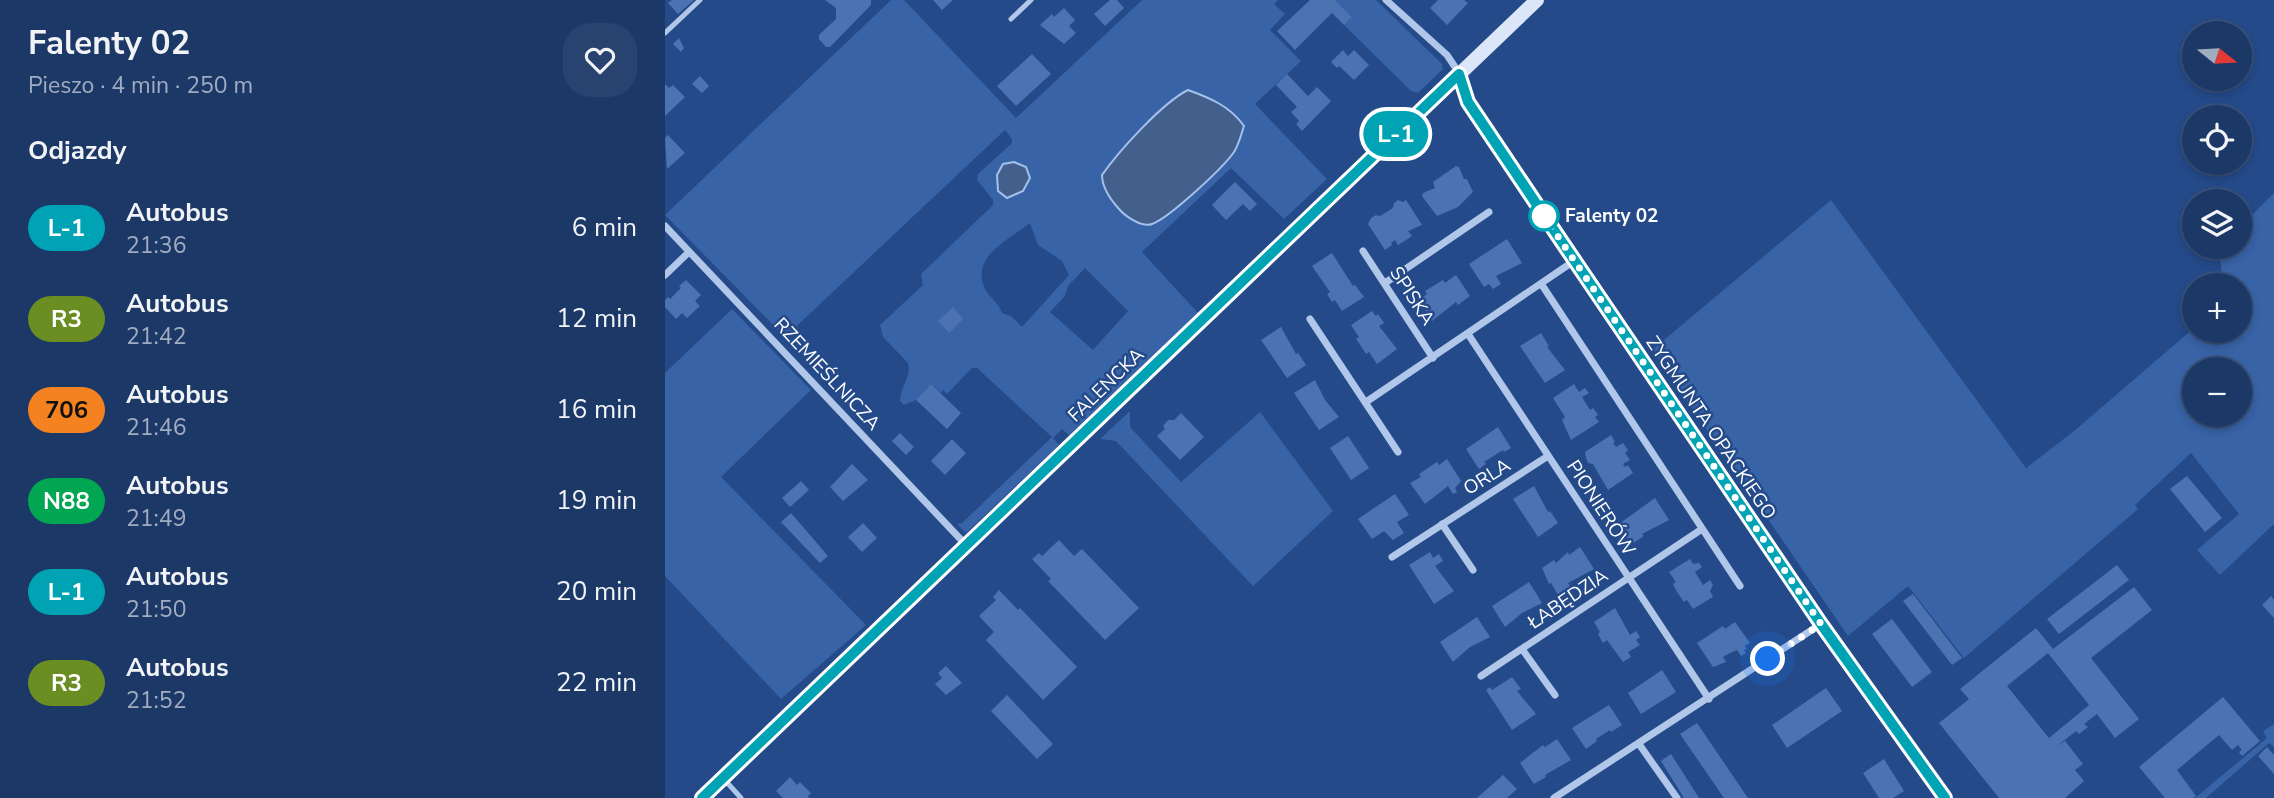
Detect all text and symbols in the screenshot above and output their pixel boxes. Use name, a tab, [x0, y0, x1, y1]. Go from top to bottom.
text: Falenty 02	[28, 21, 190, 66]
north arrow	[2182, 21, 2252, 91]
map controls	[2182, 21, 2252, 427]
button: heart	[563, 23, 637, 97]
text: Pieszo · 4 min · 250 m	[28, 70, 253, 101]
button: locate	[2182, 105, 2252, 175]
line badge: L-1	[1356, 111, 1436, 157]
text: L-1	[1377, 118, 1415, 150]
text: Odjazdy	[28, 133, 126, 168]
button: layers	[2182, 189, 2252, 259]
text: Autobus	[126, 195, 229, 230]
marker: Falenty 02	[1529, 201, 1559, 231]
place label: Falenty 02	[1565, 203, 1658, 229]
text: 6 min	[572, 210, 637, 245]
text: L-1	[48, 212, 85, 244]
text: 21:36	[126, 230, 186, 261]
street label: SPISKA	[1383, 261, 1441, 331]
button: +	[2182, 273, 2252, 343]
text: Autobus	[126, 286, 229, 321]
text: 12 min	[556, 301, 637, 336]
text: R3	[51, 303, 82, 335]
street label: RZEMIEŚLNICZA	[768, 312, 886, 436]
text: 21:42	[126, 321, 186, 352]
street label: ZYGMUNTA OPACKIEGO	[1640, 331, 1782, 525]
street label: FALENCKA	[1062, 342, 1150, 428]
button: −	[2182, 357, 2252, 427]
text: Autobus	[126, 377, 229, 412]
text: 16 min	[556, 392, 637, 427]
text: 706	[45, 394, 88, 426]
text: 21:46	[126, 412, 186, 443]
street label: ORLA	[1458, 452, 1516, 502]
street label: PIONIERÓW	[1560, 455, 1642, 561]
text: Autobus	[126, 468, 229, 503]
text: 19 min	[556, 483, 637, 518]
text: N88	[43, 485, 90, 517]
text: 21:49	[126, 503, 186, 534]
text: Autobus	[126, 559, 229, 594]
street label: ŁABĘDZIA	[1522, 563, 1613, 636]
text: 20 min	[556, 574, 637, 609]
text: L-1	[48, 576, 85, 608]
text: 21:50	[126, 594, 186, 625]
your location	[1750, 641, 1785, 676]
text: Autobus	[126, 650, 229, 685]
text: 22 min	[556, 665, 637, 700]
text: R3	[51, 667, 82, 699]
text: 21:52	[126, 685, 186, 716]

